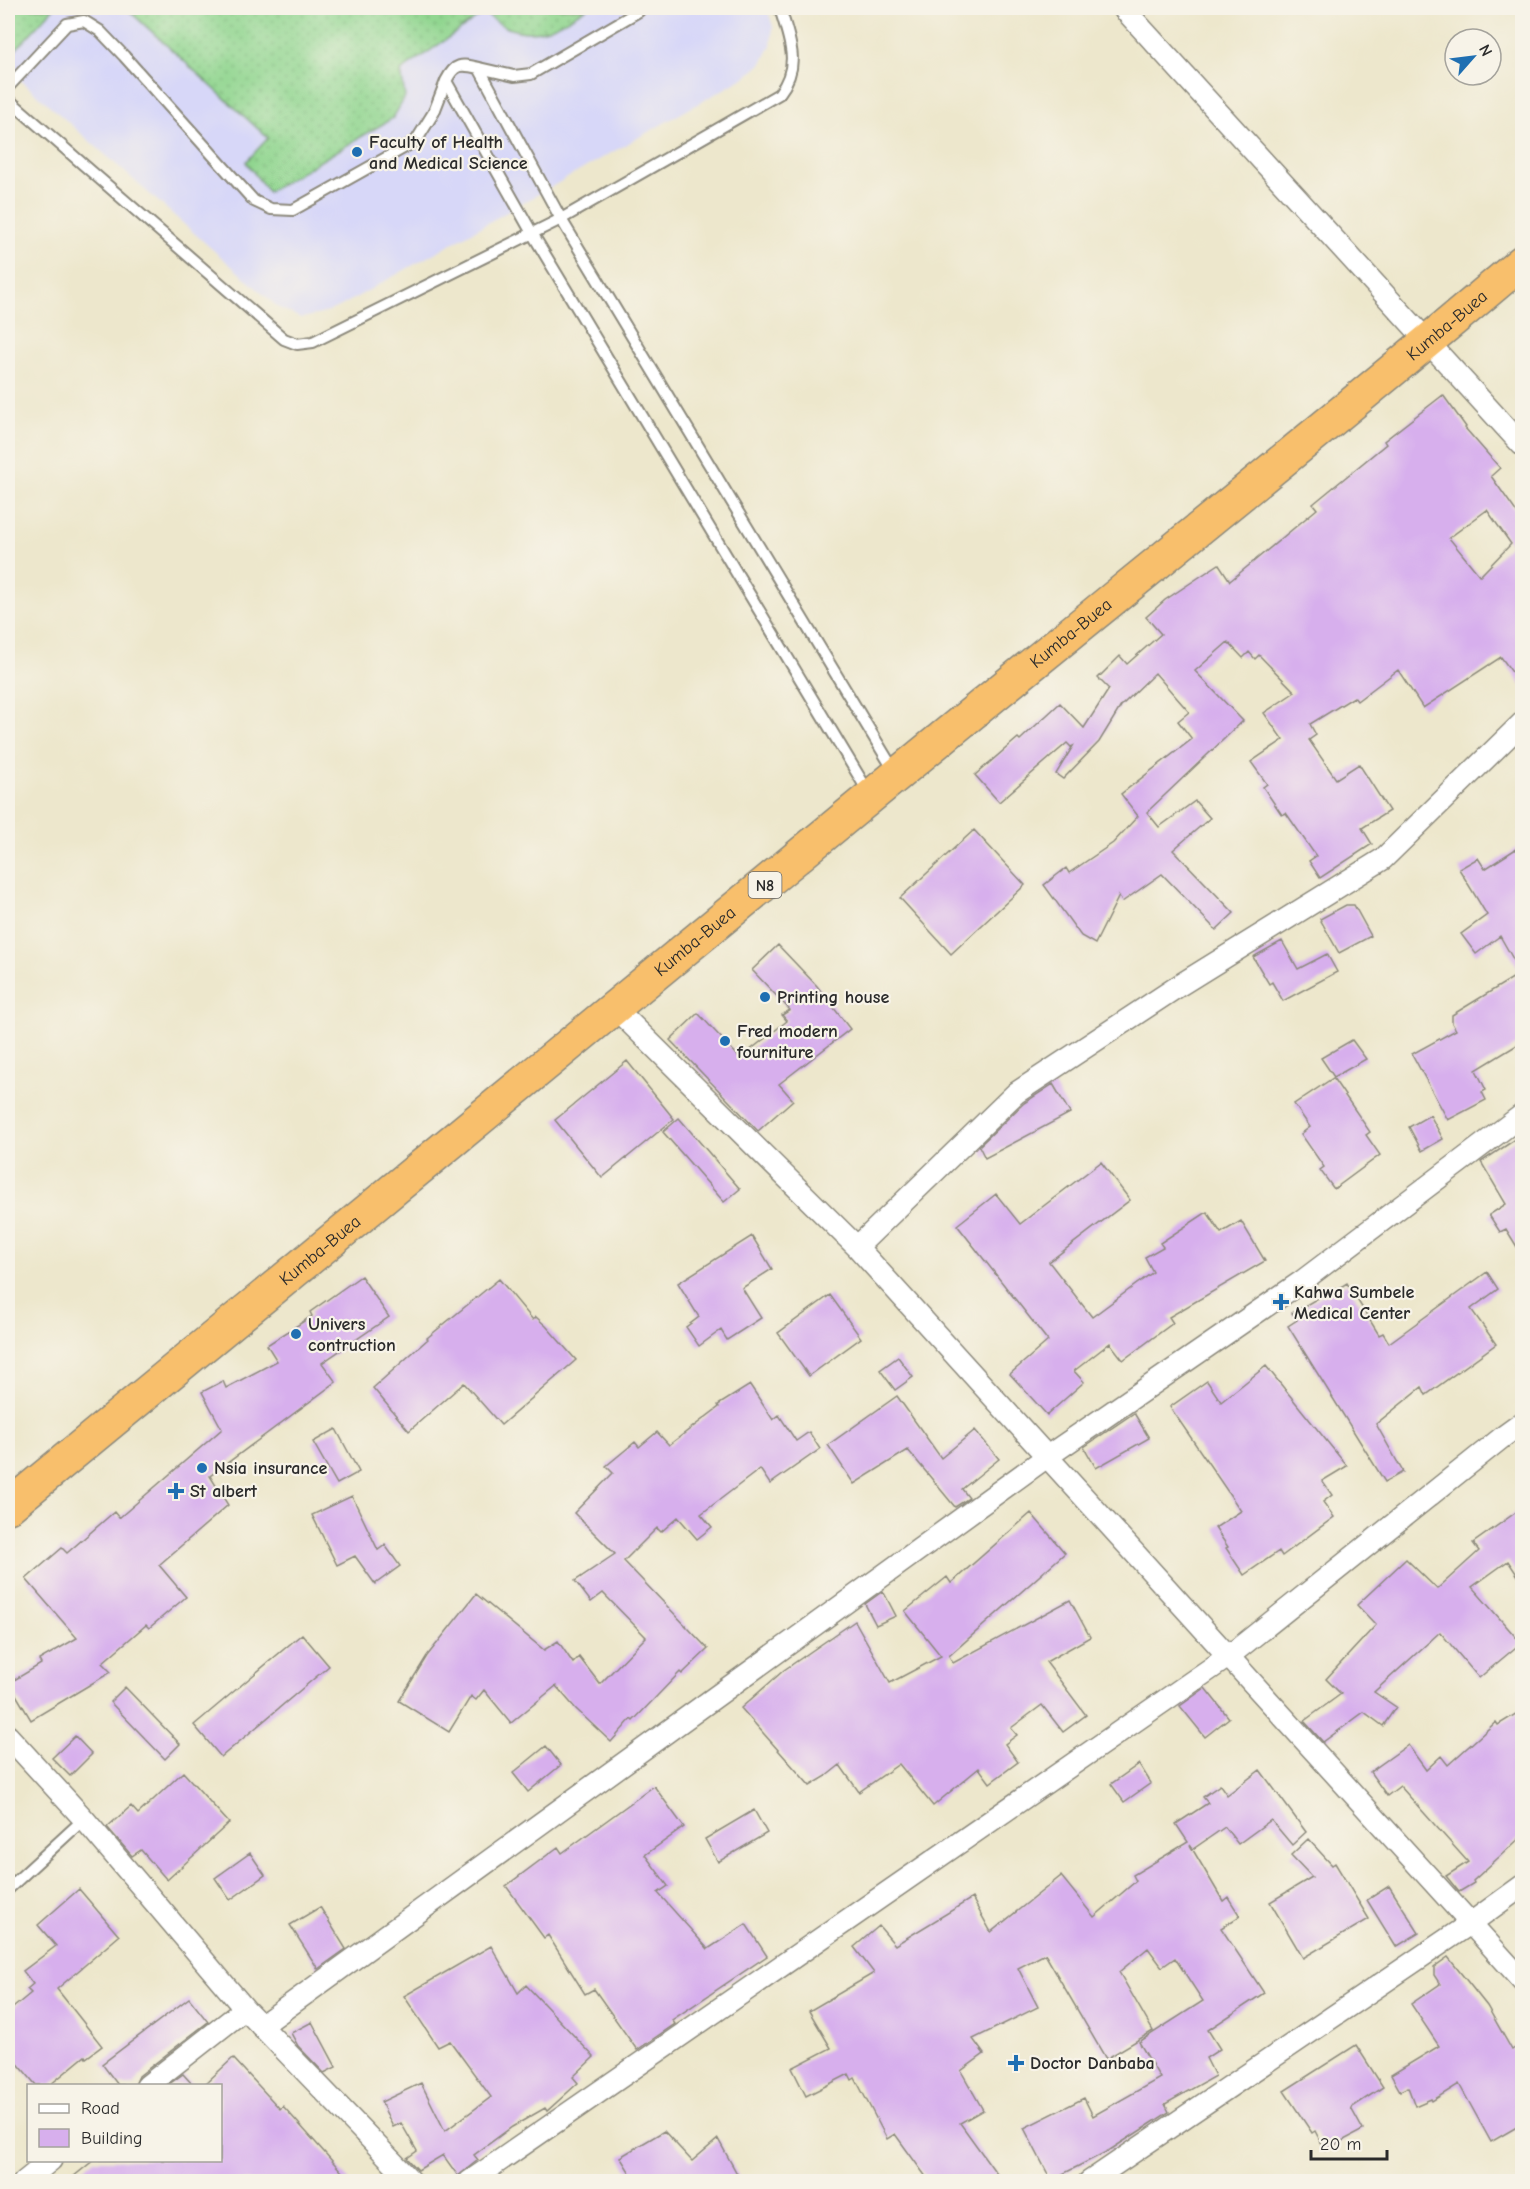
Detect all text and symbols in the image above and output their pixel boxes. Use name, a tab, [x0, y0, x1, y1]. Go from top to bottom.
north arrow	[1443, 27, 1503, 87]
text: N	[1475, 42, 1496, 59]
place label: Faculty of Health and Medical Science	[369, 132, 528, 174]
marker: Faculty of Health and Medical Science	[350, 145, 364, 159]
street label: Kumba-Buea	[1402, 286, 1492, 365]
street label: Kumba-Buea	[1026, 594, 1116, 673]
road number: N8	[748, 872, 782, 898]
street label: Kumba-Buea	[650, 902, 740, 981]
place label: Printing house	[777, 987, 889, 1008]
marker: Printing house	[758, 990, 772, 1004]
place label: Fred modern fourniture	[736, 1021, 838, 1063]
marker: Fred modern fourniture	[718, 1034, 732, 1048]
street label: Kumba-Buea	[275, 1211, 365, 1290]
place label: Kahwa Sumbele Medical Center	[1294, 1282, 1415, 1324]
marker: Kahwa Sumbele Medical Center	[1272, 1293, 1290, 1311]
place label: Univers contruction	[308, 1314, 396, 1356]
marker: Univers contruction	[289, 1327, 303, 1341]
place label: Nsia insurance	[214, 1458, 328, 1479]
marker: Nsia insurance	[195, 1461, 209, 1475]
place label: St albert	[190, 1481, 258, 1502]
marker: St albert	[167, 1482, 185, 1500]
place label: Doctor Danbaba	[1030, 2053, 1155, 2074]
marker: Doctor Danbaba	[1007, 2054, 1025, 2072]
legend	[27, 2084, 222, 2162]
text: Road	[81, 2098, 120, 2119]
scale bar	[1311, 2123, 1388, 2161]
text: Building	[81, 2128, 143, 2149]
text: 20 m	[1320, 2134, 1361, 2155]

